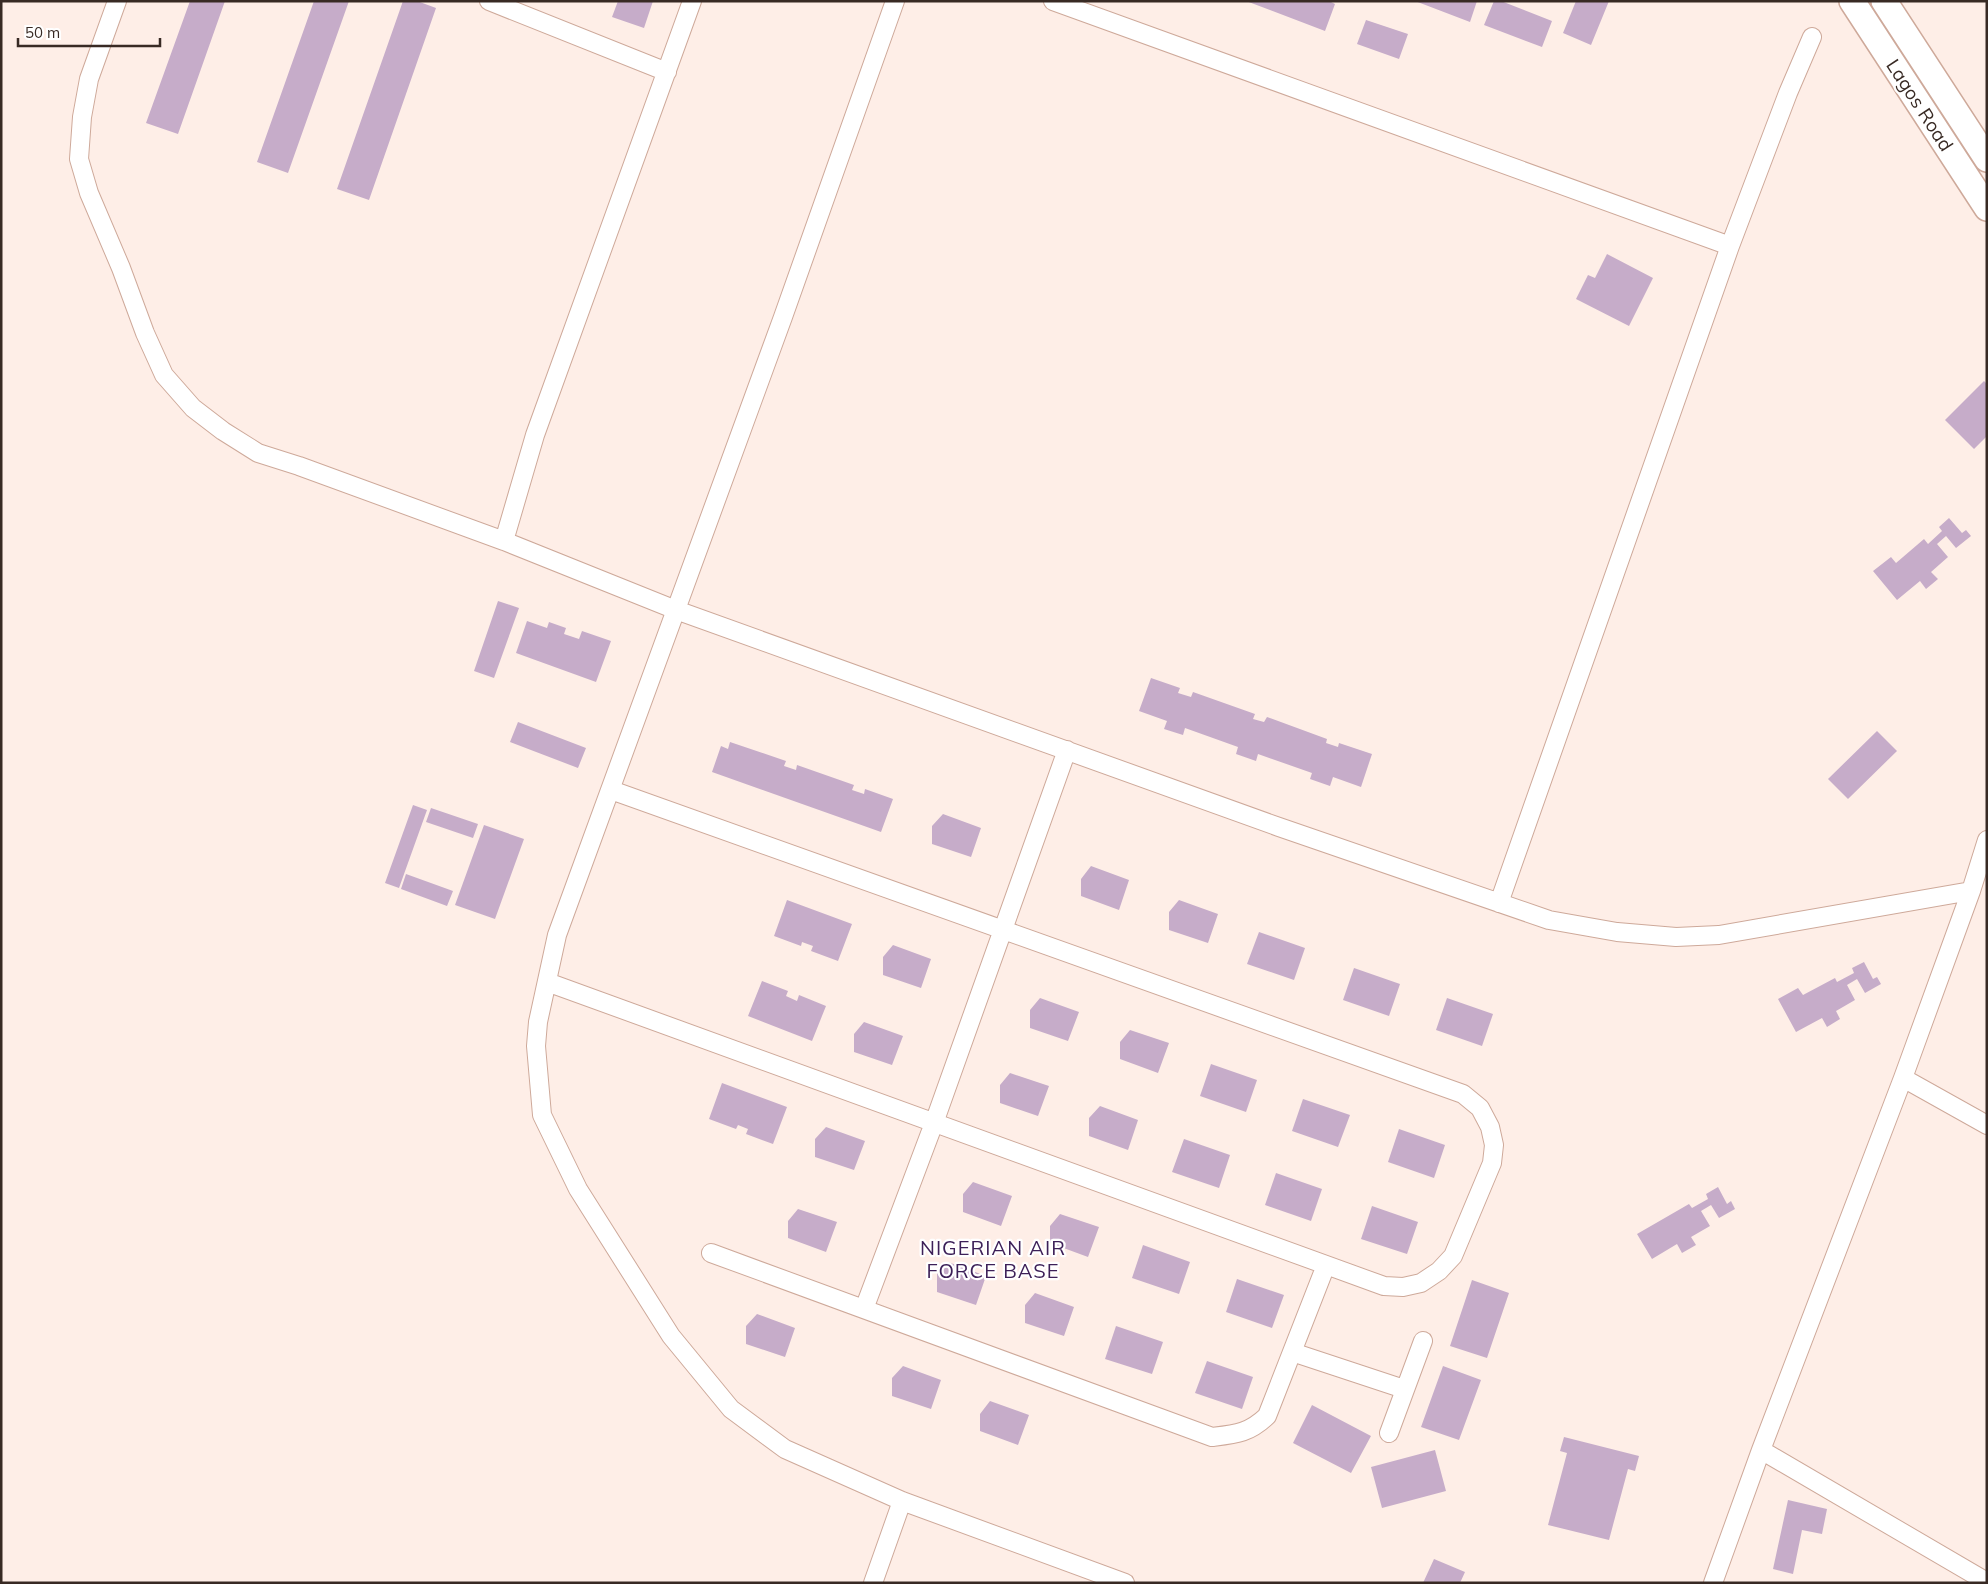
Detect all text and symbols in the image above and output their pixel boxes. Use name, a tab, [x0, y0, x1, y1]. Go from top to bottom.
scale bar	[18, 15, 160, 47]
text: 50 m	[25, 23, 60, 42]
street label: Lagos Road	[1881, 54, 1959, 156]
district label: NIGERIAN AIR FORCE BASE	[920, 1235, 1066, 1283]

